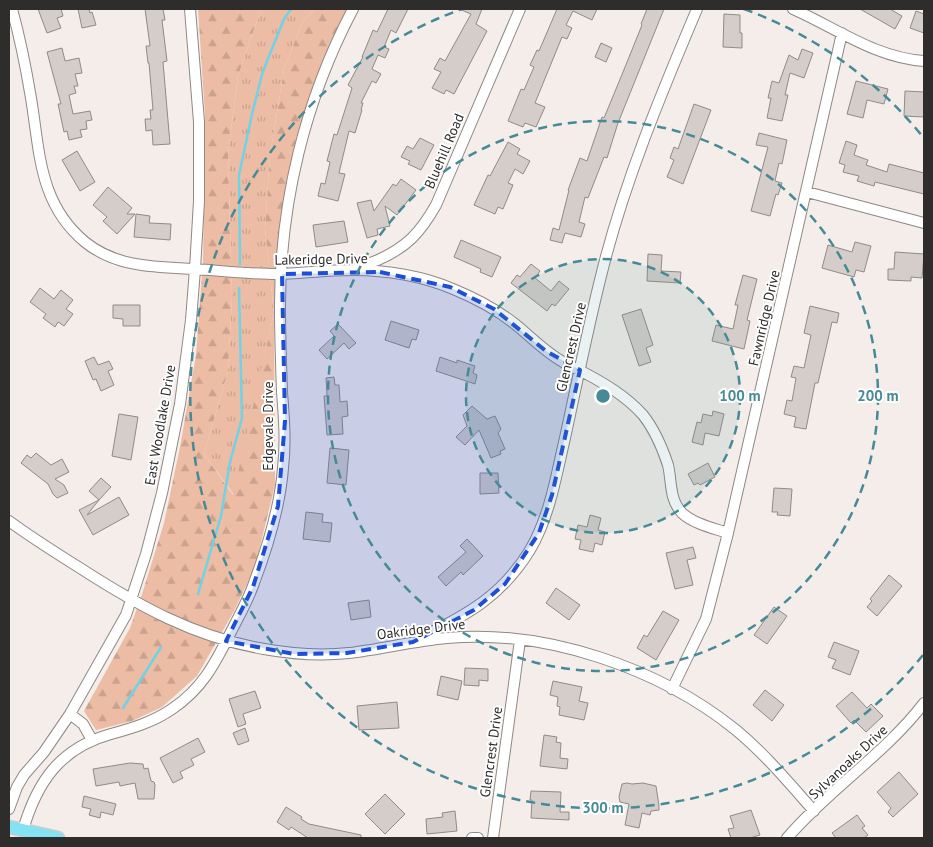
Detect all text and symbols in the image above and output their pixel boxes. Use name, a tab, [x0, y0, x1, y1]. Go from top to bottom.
street label: Bluehill Road	[420, 111, 468, 191]
street label: Lakeridge Drive	[274, 249, 368, 269]
street label: Fawnridge Drive	[744, 268, 784, 368]
street label: Glencrest Drive	[552, 300, 590, 394]
street label: East Woodlake Drive	[141, 363, 179, 487]
street label: Edgevale Drive	[259, 381, 277, 471]
text: 100 m	[719, 386, 761, 405]
text: 200 m	[857, 386, 899, 405]
centre of rings	[594, 387, 612, 405]
street label: Oakridge Drive	[376, 615, 466, 643]
street label: Glencrest Drive	[476, 706, 506, 798]
street label: Sylvanoaks Drive	[805, 721, 891, 803]
text: 300 m	[582, 798, 624, 817]

